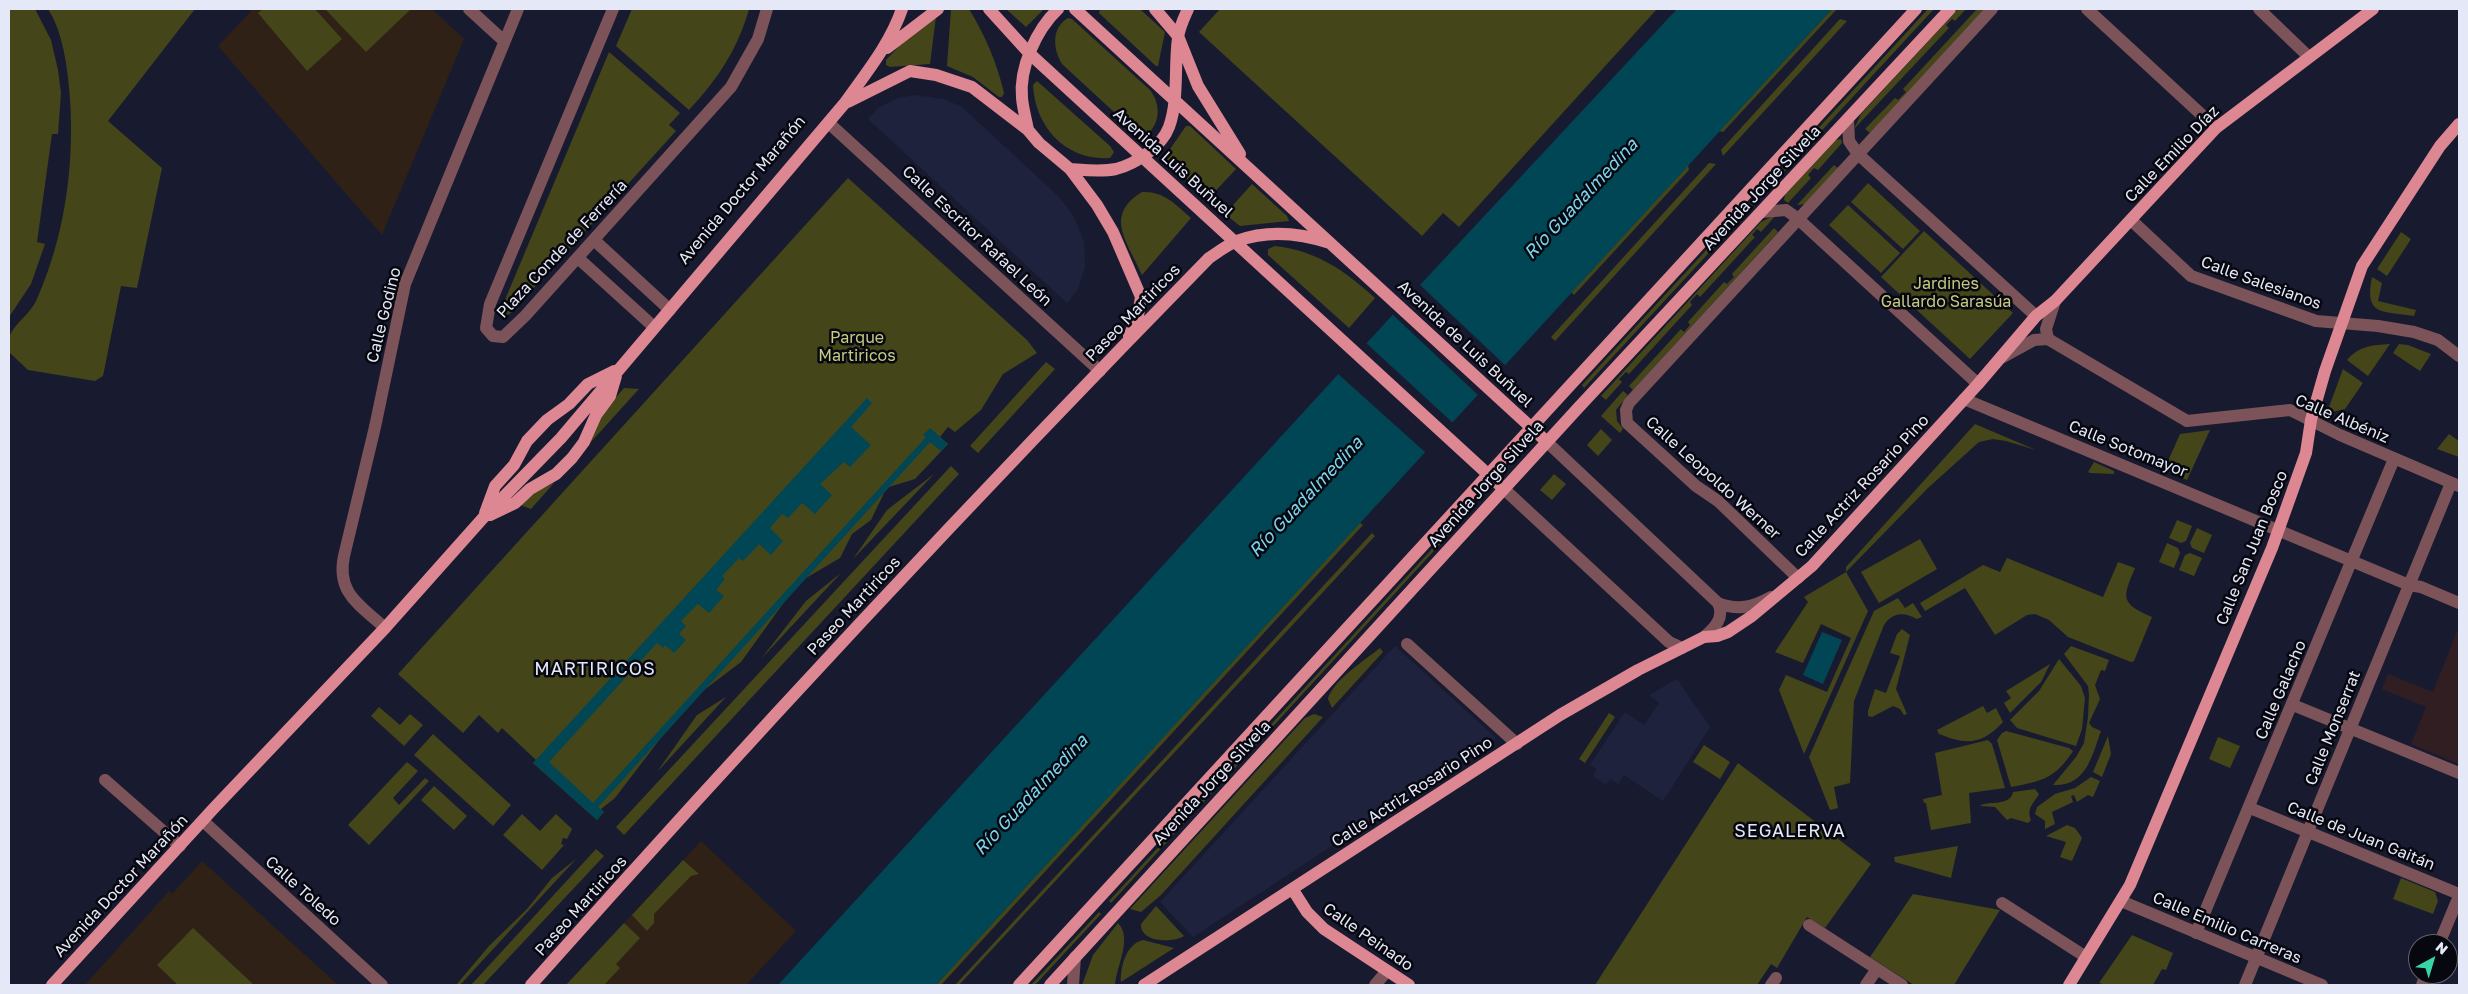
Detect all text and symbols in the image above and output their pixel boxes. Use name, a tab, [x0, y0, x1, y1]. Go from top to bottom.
street label: Calle Emilio Díaz	[2121, 102, 2223, 206]
street label: Avenida Luis Buñuel	[1109, 104, 1237, 222]
street label: Avenida Doctor Marañón	[674, 112, 810, 268]
street label: Avenida Jorge Silvela	[1699, 122, 1825, 254]
water label: Río Guadalmedina	[1520, 134, 1642, 264]
street label: Calle Escritor Rafael León	[898, 162, 1056, 310]
street label: Plaza Conde de Ferrería	[493, 176, 631, 322]
street label: Calle Salesianos	[2198, 252, 2324, 314]
street label: Paseo Martiricos	[1082, 260, 1184, 366]
street label: Calle Godino	[363, 265, 405, 365]
park label: Jardines Gallardo Sarasúa	[1881, 274, 2011, 312]
street label: Avenida de Luis Buñuel	[1394, 276, 1536, 412]
park label: Parque Martiricos	[818, 328, 896, 366]
street label: Calle Albéniz	[2292, 391, 2392, 447]
street label: Calle Actriz Rosario Pino	[1791, 411, 1933, 561]
street label: Calle Leopoldo Werner	[1642, 412, 1784, 544]
street label: Calle Sotomayor	[2066, 416, 2190, 482]
street label: Avenida Jorge Silvela	[1424, 417, 1548, 551]
water label: Río Guadalmedina	[1245, 432, 1367, 562]
street label: Calle San Juan Bosco	[2212, 468, 2292, 628]
street label: Paseo Martiricos	[803, 553, 905, 659]
street label: Calle Galacho	[2251, 637, 2311, 743]
district label: MARTIRICOS	[533, 658, 657, 680]
street label: Calle Monserrat	[2301, 668, 2365, 788]
street label: Avenida Jorge Silvela	[1149, 717, 1275, 849]
water label: Río Guadalmedina	[970, 730, 1092, 860]
street label: Calle Actriz Rosario Pino	[1328, 733, 1496, 851]
street label: Calle de Juan Gaitán	[2284, 798, 2438, 874]
street label: Avenida Doctor Marañón	[50, 811, 192, 961]
district label: SEGALERVA	[1733, 820, 1847, 842]
street label: Calle Toledo	[261, 852, 345, 930]
street label: Paseo Martiricos	[531, 852, 631, 960]
street label: Calle Emilio Carreras	[2150, 888, 2304, 968]
street label: Calle Peinado	[1319, 899, 1417, 975]
north arrow	[2408, 934, 2458, 984]
text: N	[2433, 938, 2452, 958]

